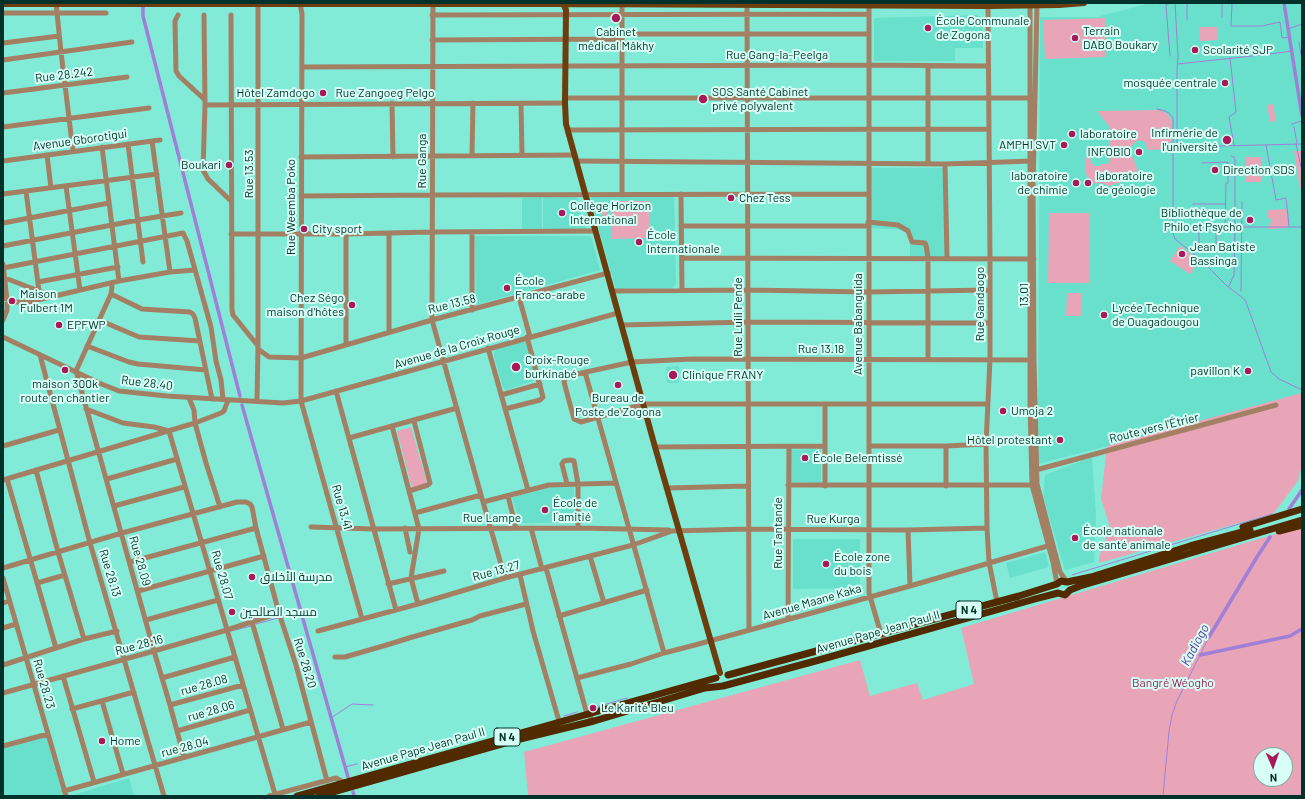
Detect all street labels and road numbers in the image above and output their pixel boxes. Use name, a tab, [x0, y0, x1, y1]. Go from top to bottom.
street label: Rue Gang-la-Peelga	[726, 48, 828, 62]
street label: Rue 28.242	[34, 64, 94, 86]
street label: Rue Zangoeg Pelgo	[336, 86, 434, 100]
street label: Avenue Gborotigui	[32, 126, 128, 154]
street label: Rue Ganga	[415, 134, 429, 188]
street label: Rue 13.53	[242, 150, 256, 198]
street label: Rue Weemba Poko	[284, 159, 298, 255]
street label: Rue Gandaogo	[973, 267, 987, 341]
street label: Avenue Babanguida	[851, 273, 865, 375]
street label: Rue Luili Pende	[731, 277, 745, 357]
street label: 13.01	[1017, 283, 1031, 307]
street label: Rue 13.58	[427, 291, 477, 317]
street label: Avenue de la Croix Rouge	[393, 322, 521, 372]
street label: Rue 13.18	[798, 342, 844, 356]
street label: Rue 28.40	[120, 373, 174, 393]
street label: Route vers l'Étrier	[1108, 410, 1200, 446]
street label: Rue 13.41	[329, 483, 355, 531]
street label: Rue Tantande	[771, 497, 785, 569]
street label: Rue Lampe	[463, 511, 521, 525]
street label: Rue Kurga	[806, 512, 860, 526]
street label: Rue 28.09	[126, 534, 154, 588]
street label: Rue 28.13	[96, 547, 124, 599]
street label: Rue 28.07	[208, 549, 236, 601]
street label: Rue 13.27	[471, 558, 521, 584]
street label: Avenue Maane Kaka	[761, 581, 863, 623]
road number: N 4	[956, 601, 982, 619]
street label: Avenue Pape Jean Paul II	[814, 607, 942, 657]
street label: Rue 28.16	[113, 632, 165, 658]
street label: Rue 28.20	[291, 636, 319, 690]
street label: Rue 28.23	[30, 657, 58, 711]
street label: rue 28.08	[179, 671, 229, 699]
street label: rue 28.06	[186, 697, 236, 725]
street label: Avenue Pape Jean Paul II	[359, 724, 487, 774]
road number: N 4	[494, 728, 520, 746]
street label: rue 28.04	[160, 734, 210, 760]

